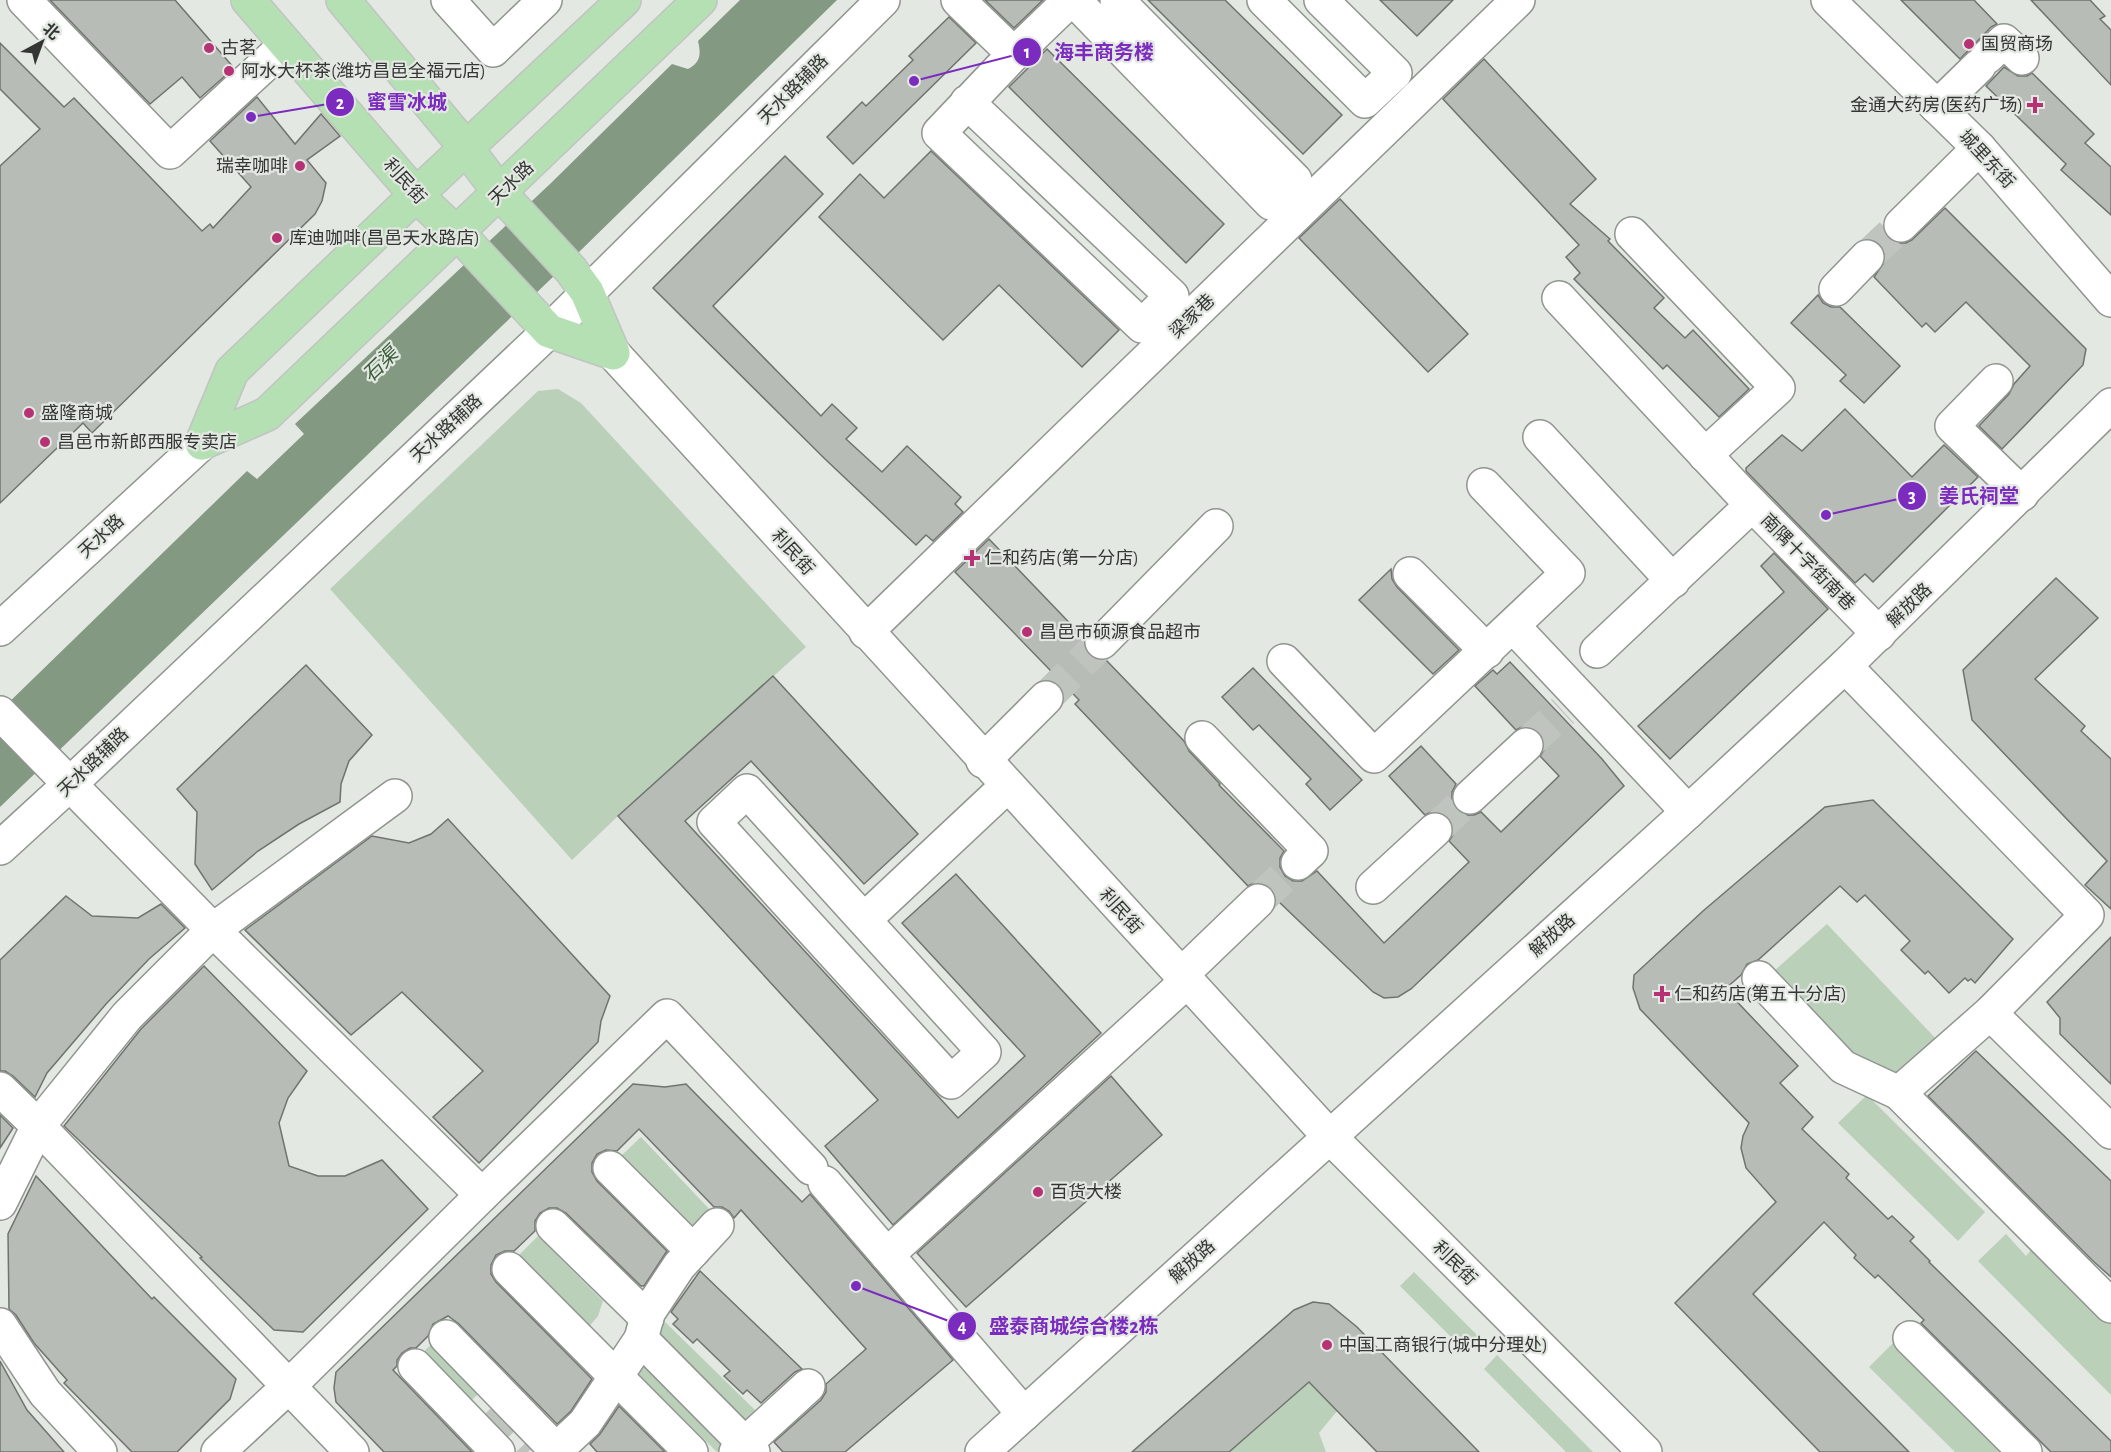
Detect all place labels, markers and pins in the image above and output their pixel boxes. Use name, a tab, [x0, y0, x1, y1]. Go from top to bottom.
callout: 海丰商务楼	[1012, 33, 1166, 71]
place label: 国贸商场	[1981, 34, 2053, 54]
marker: 国贸商场	[1962, 37, 1976, 51]
place label: 古茗	[221, 38, 257, 58]
marker: 古茗	[202, 41, 216, 55]
place label: 阿水大杯茶(潍坊昌邑全福元店)	[241, 61, 486, 81]
marker: 阿水大杯茶(潍坊昌邑全福元店)	[222, 64, 236, 78]
callout: 蜜雪冰城	[325, 83, 459, 121]
place label: 金通大药房(医药广场)	[1850, 95, 2023, 115]
marker: 金通大药房(医药广场)	[2028, 98, 2042, 112]
place label: 瑞幸咖啡	[216, 156, 288, 176]
marker: 瑞幸咖啡	[293, 159, 307, 173]
place label: 库迪咖啡(昌邑天水路店)	[289, 228, 480, 248]
marker: 库迪咖啡(昌邑天水路店)	[270, 231, 284, 245]
place label: 盛隆商城	[41, 403, 113, 423]
marker: 盛隆商城	[22, 406, 36, 420]
place label: 昌邑市新郎西服专卖店	[57, 432, 237, 452]
marker: 昌邑市新郎西服专卖店	[38, 435, 52, 449]
callout: 姜氏祠堂	[1897, 477, 2031, 515]
place label: 仁和药店(第一分店)	[984, 548, 1139, 568]
marker: 仁和药店(第一分店)	[965, 551, 979, 565]
place label: 昌邑市硕源食品超市	[1039, 622, 1201, 642]
marker: 昌邑市硕源食品超市	[1020, 625, 1034, 639]
place label: 仁和药店(第五十分店)	[1674, 984, 1847, 1004]
marker: 仁和药店(第五十分店)	[1655, 987, 1669, 1001]
place label: 百货大楼	[1050, 1182, 1122, 1202]
marker: 百货大楼	[1031, 1185, 1045, 1199]
callout: 盛泰商城综合楼2栋	[947, 1307, 1171, 1345]
place label: 中国工商银行(城中分理处)	[1339, 1335, 1548, 1355]
marker: 中国工商银行(城中分理处)	[1320, 1338, 1334, 1352]

